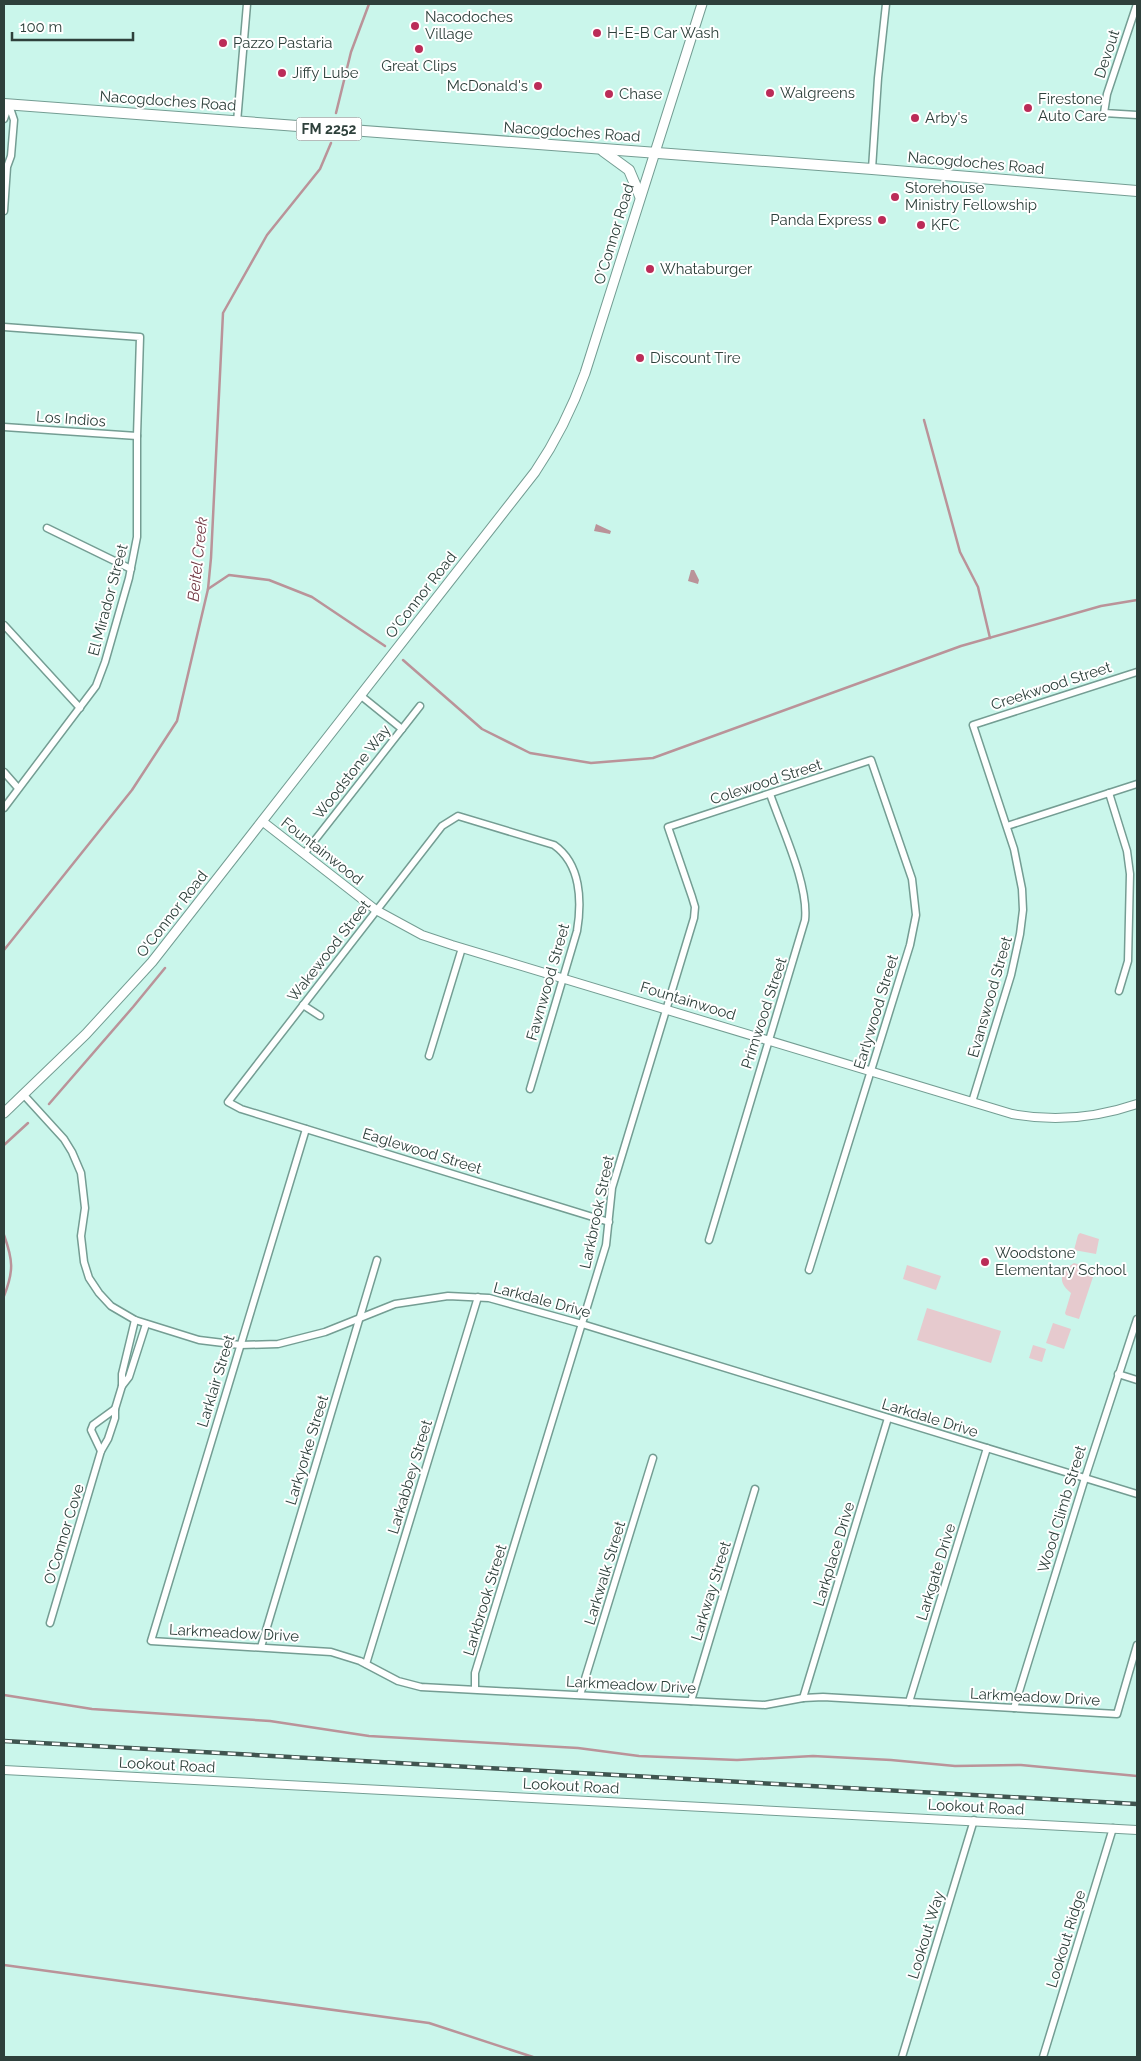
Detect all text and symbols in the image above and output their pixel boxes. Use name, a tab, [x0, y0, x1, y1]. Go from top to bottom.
place label: Nacodoches Village	[425, 8, 513, 43]
scale bar	[12, 10, 134, 42]
text: 100 m	[20, 18, 62, 36]
marker: Nacodoches Village	[409, 20, 421, 32]
place label: H-E-B Car Wash	[607, 24, 719, 42]
marker: H-E-B Car Wash	[591, 27, 603, 39]
street label: Devout	[1091, 27, 1123, 81]
place label: Pazzo Pastaria	[233, 34, 332, 52]
marker: Pazzo Pastaria	[217, 37, 229, 49]
marker: Great Clips	[413, 43, 425, 55]
place label: Great Clips	[381, 57, 457, 75]
place label: Jiffy Lube	[292, 64, 359, 82]
marker: Jiffy Lube	[276, 67, 288, 79]
place label: McDonald's	[447, 77, 528, 95]
marker: McDonald's	[532, 80, 544, 92]
place label: Walgreens	[780, 84, 855, 102]
place label: Chase	[619, 85, 662, 103]
street label: Nacogdoches Road	[99, 87, 237, 115]
marker: Walgreens	[764, 87, 776, 99]
marker: Chase	[603, 88, 615, 100]
place label: Firestone Auto Care	[1038, 90, 1107, 125]
marker: Firestone Auto Care	[1022, 102, 1034, 114]
place label: Arby's	[925, 109, 968, 127]
marker: Arby's	[909, 112, 921, 124]
road number: FM 2252	[296, 118, 362, 140]
street label: Nacogdoches Road	[503, 118, 641, 146]
street label: Nacogdoches Road	[907, 148, 1045, 178]
place label: Storehouse Ministry Fellowship	[905, 179, 1037, 214]
street label: O'Connor Road	[590, 181, 638, 287]
marker: Storehouse Ministry Fellowship	[889, 191, 901, 203]
place label: Panda Express	[770, 211, 872, 229]
marker: Panda Express	[876, 214, 888, 226]
place label: KFC	[931, 216, 960, 234]
marker: KFC	[915, 219, 927, 231]
place label: Whataburger	[660, 260, 753, 278]
marker: Whataburger	[644, 263, 656, 275]
place label: Discount Tire	[650, 349, 741, 367]
marker: Discount Tire	[634, 352, 646, 364]
street label: Los Indios	[36, 408, 106, 430]
water label: Beitel Creek	[184, 515, 211, 602]
street label: El Mirador Street	[84, 542, 132, 658]
street label: O'Connor Road	[382, 548, 460, 642]
street label: Creekwood Street	[989, 658, 1113, 714]
street label: Woodstone Way	[310, 721, 394, 823]
street label: Colewood Street	[708, 755, 824, 809]
street label: Fountainwood	[277, 813, 367, 889]
street label: O'Connor Road	[133, 867, 211, 961]
street label: Wakewood Street	[284, 897, 374, 1005]
street label: Fawnwood Street	[523, 921, 573, 1043]
street label: Evanswood Street	[964, 934, 1016, 1060]
street label: Earlywood Street	[850, 952, 902, 1072]
street label: Primwood Street	[738, 955, 790, 1071]
street label: Fountainwood	[638, 978, 738, 1024]
street label: Eaglewood Street	[360, 1124, 484, 1178]
street label: Larkbrook Street	[576, 1154, 618, 1270]
place label: Woodstone Elementary School	[995, 1244, 1127, 1279]
marker: Woodstone Elementary School	[979, 1256, 991, 1268]
street label: Larkdale Drive	[491, 1278, 593, 1322]
street label: Larklair Street	[193, 1332, 239, 1430]
street label: Larkyorke Street	[282, 1393, 332, 1507]
street label: Larkdale Drive	[880, 1395, 981, 1441]
street label: Larkabbey Street	[384, 1418, 436, 1536]
street label: Wood Climb Street	[1034, 1443, 1090, 1575]
street label: O'Connor Cove	[40, 1481, 88, 1586]
street label: Larkplace Drive	[810, 1499, 858, 1608]
street label: Larkwalk Street	[581, 1519, 629, 1627]
street label: Larkgate Drive	[913, 1521, 959, 1623]
street label: Larkway Street	[687, 1539, 735, 1643]
street label: Larkbrook Street	[459, 1542, 511, 1658]
street label: Larkmeadow Drive	[168, 1621, 300, 1645]
street label: Larkmeadow Drive	[565, 1673, 697, 1697]
street label: Larkmeadow Drive	[969, 1685, 1101, 1709]
street label: Lookout Road	[118, 1753, 216, 1777]
street label: Lookout Road	[522, 1774, 620, 1798]
street label: Lookout Road	[927, 1795, 1025, 1819]
street label: Lookout Ridge	[1043, 1888, 1089, 1990]
street label: Lookout Way	[904, 1889, 948, 1981]

